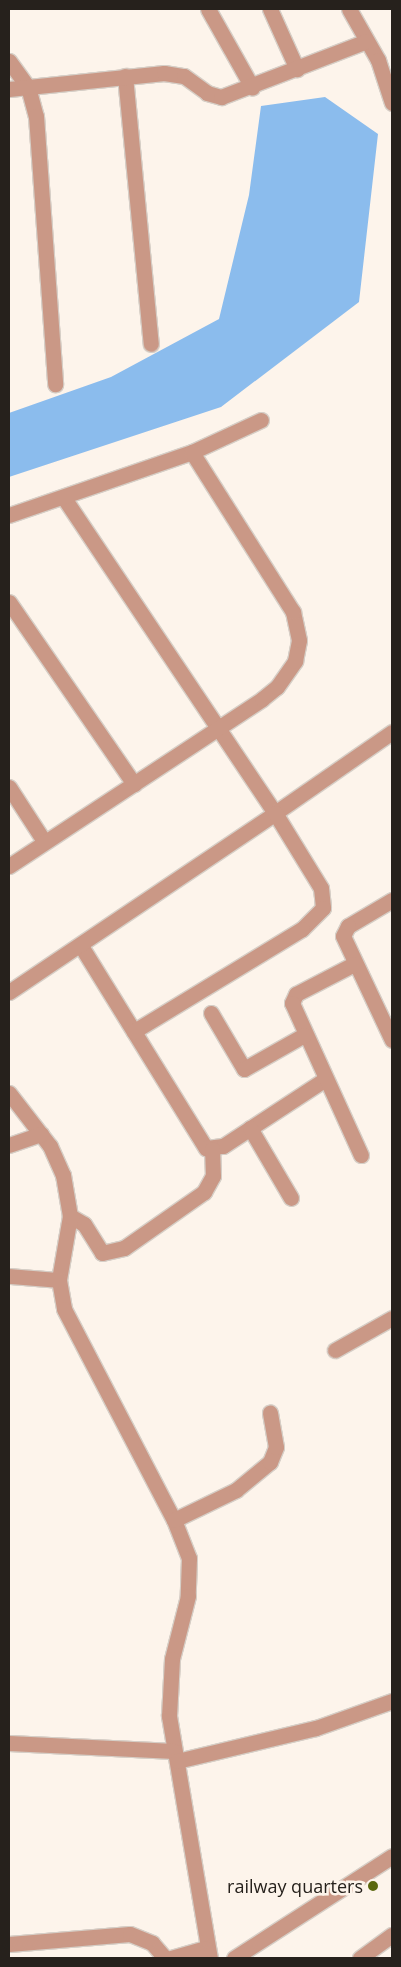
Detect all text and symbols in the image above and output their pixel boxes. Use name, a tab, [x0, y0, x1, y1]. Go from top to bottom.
place label: railway quarters	[227, 1875, 363, 1897]
marker: railway quarters	[367, 1880, 379, 1892]

